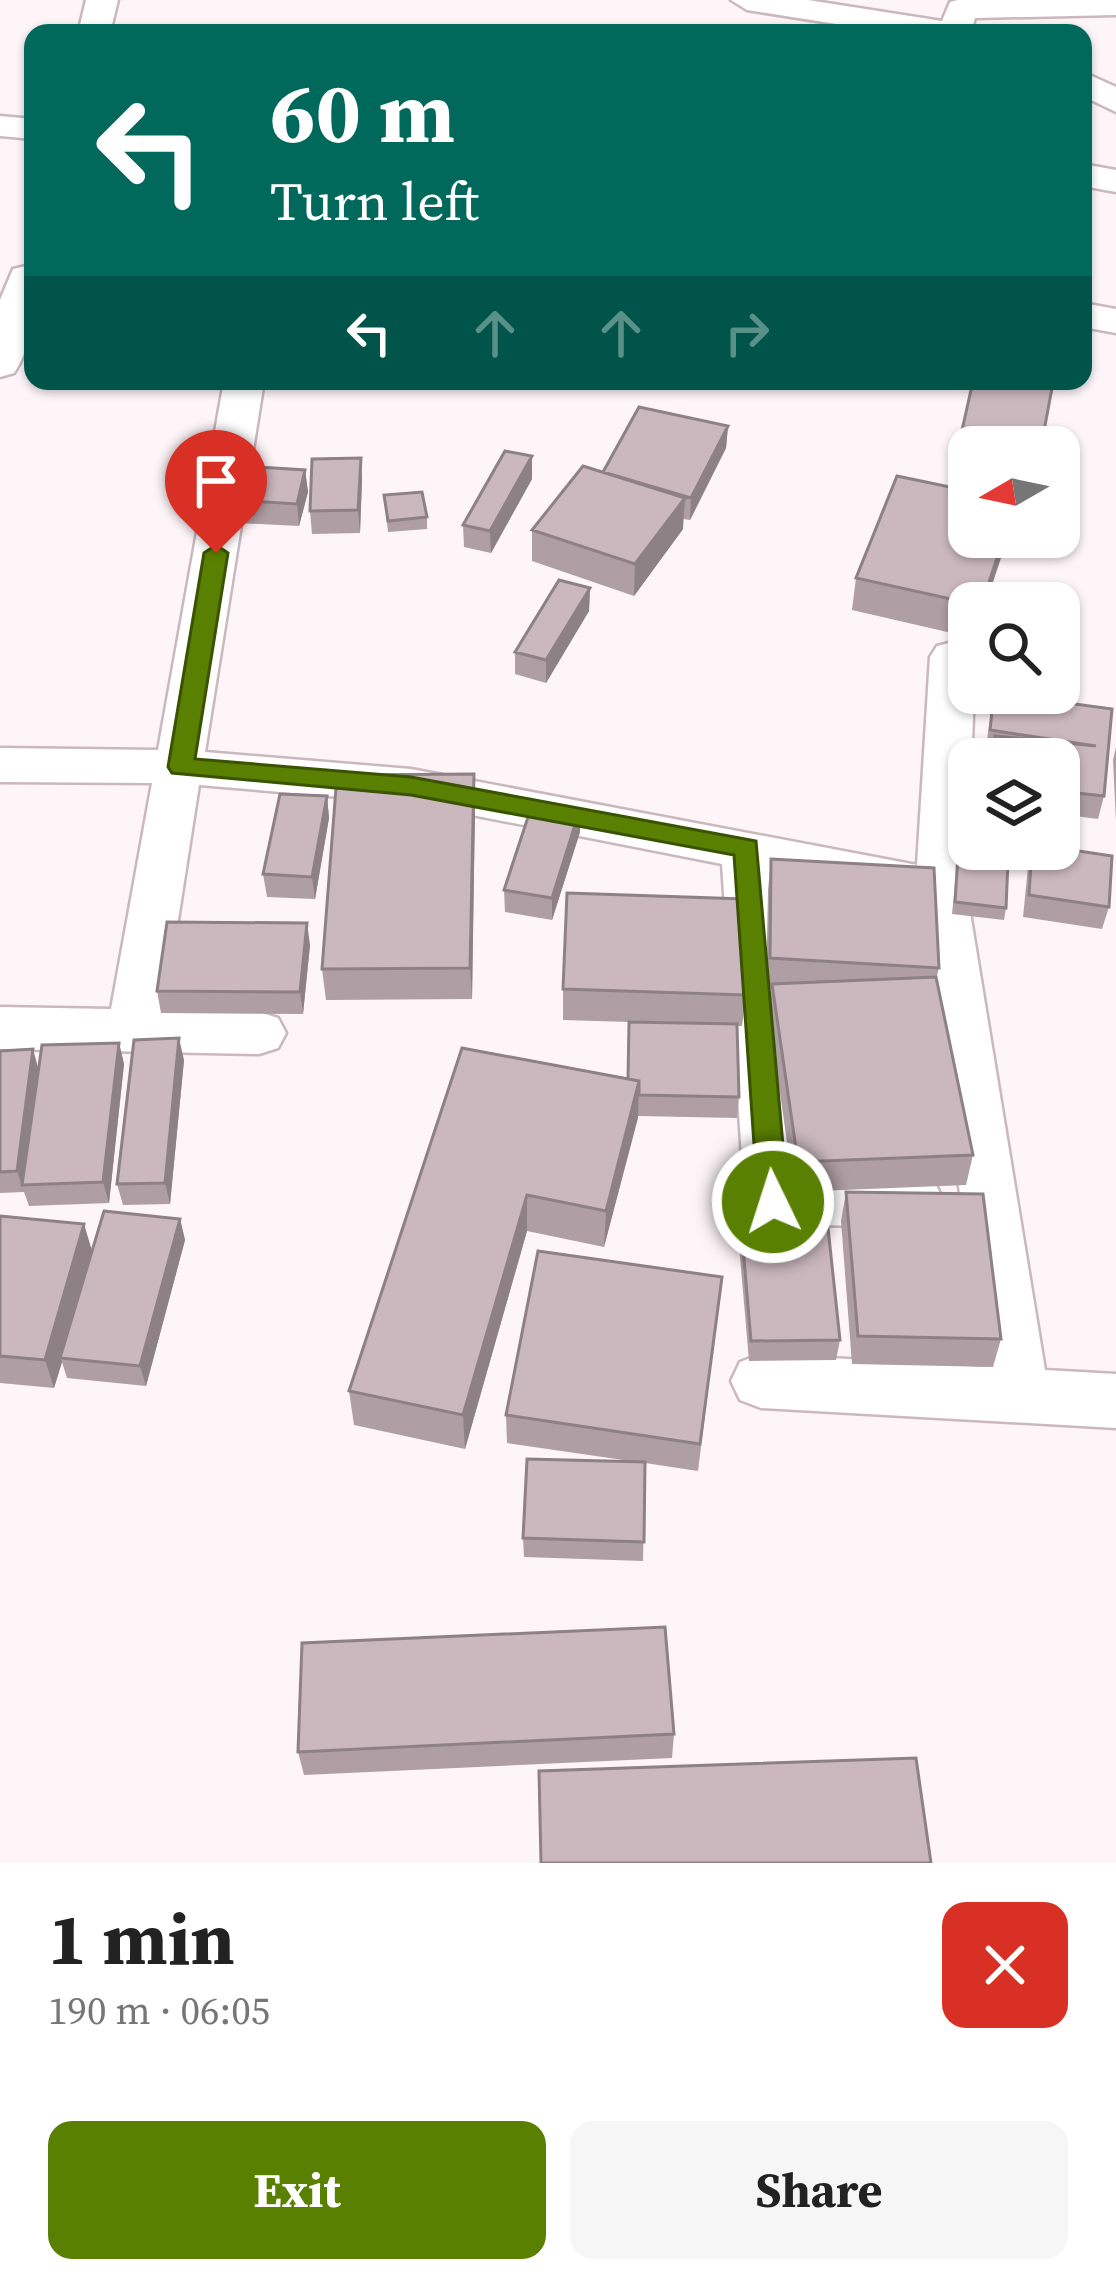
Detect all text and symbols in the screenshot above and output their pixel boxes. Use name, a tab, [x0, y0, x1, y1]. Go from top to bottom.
text: 60 m	[270, 55, 455, 170]
icon: left	[72, 72, 228, 228]
text: Turn left	[270, 164, 479, 238]
icon: left	[336, 300, 402, 366]
icon: ahead	[462, 300, 528, 366]
icon: ahead	[588, 300, 654, 366]
icon: right	[714, 300, 780, 366]
north arrow	[948, 426, 1080, 558]
map controls	[948, 426, 1080, 870]
pin	[165, 430, 267, 553]
icon: arrive	[183, 448, 249, 514]
button: search	[948, 582, 1080, 714]
button: layers	[948, 738, 1080, 870]
position arrow	[710, 1139, 836, 1265]
text: 1 min	[48, 1889, 235, 1988]
button: close	[942, 1902, 1068, 2028]
text: 190 m · 06:05	[48, 1984, 270, 2037]
button: Exit	[48, 2121, 546, 2259]
button: Share	[570, 2121, 1068, 2259]

